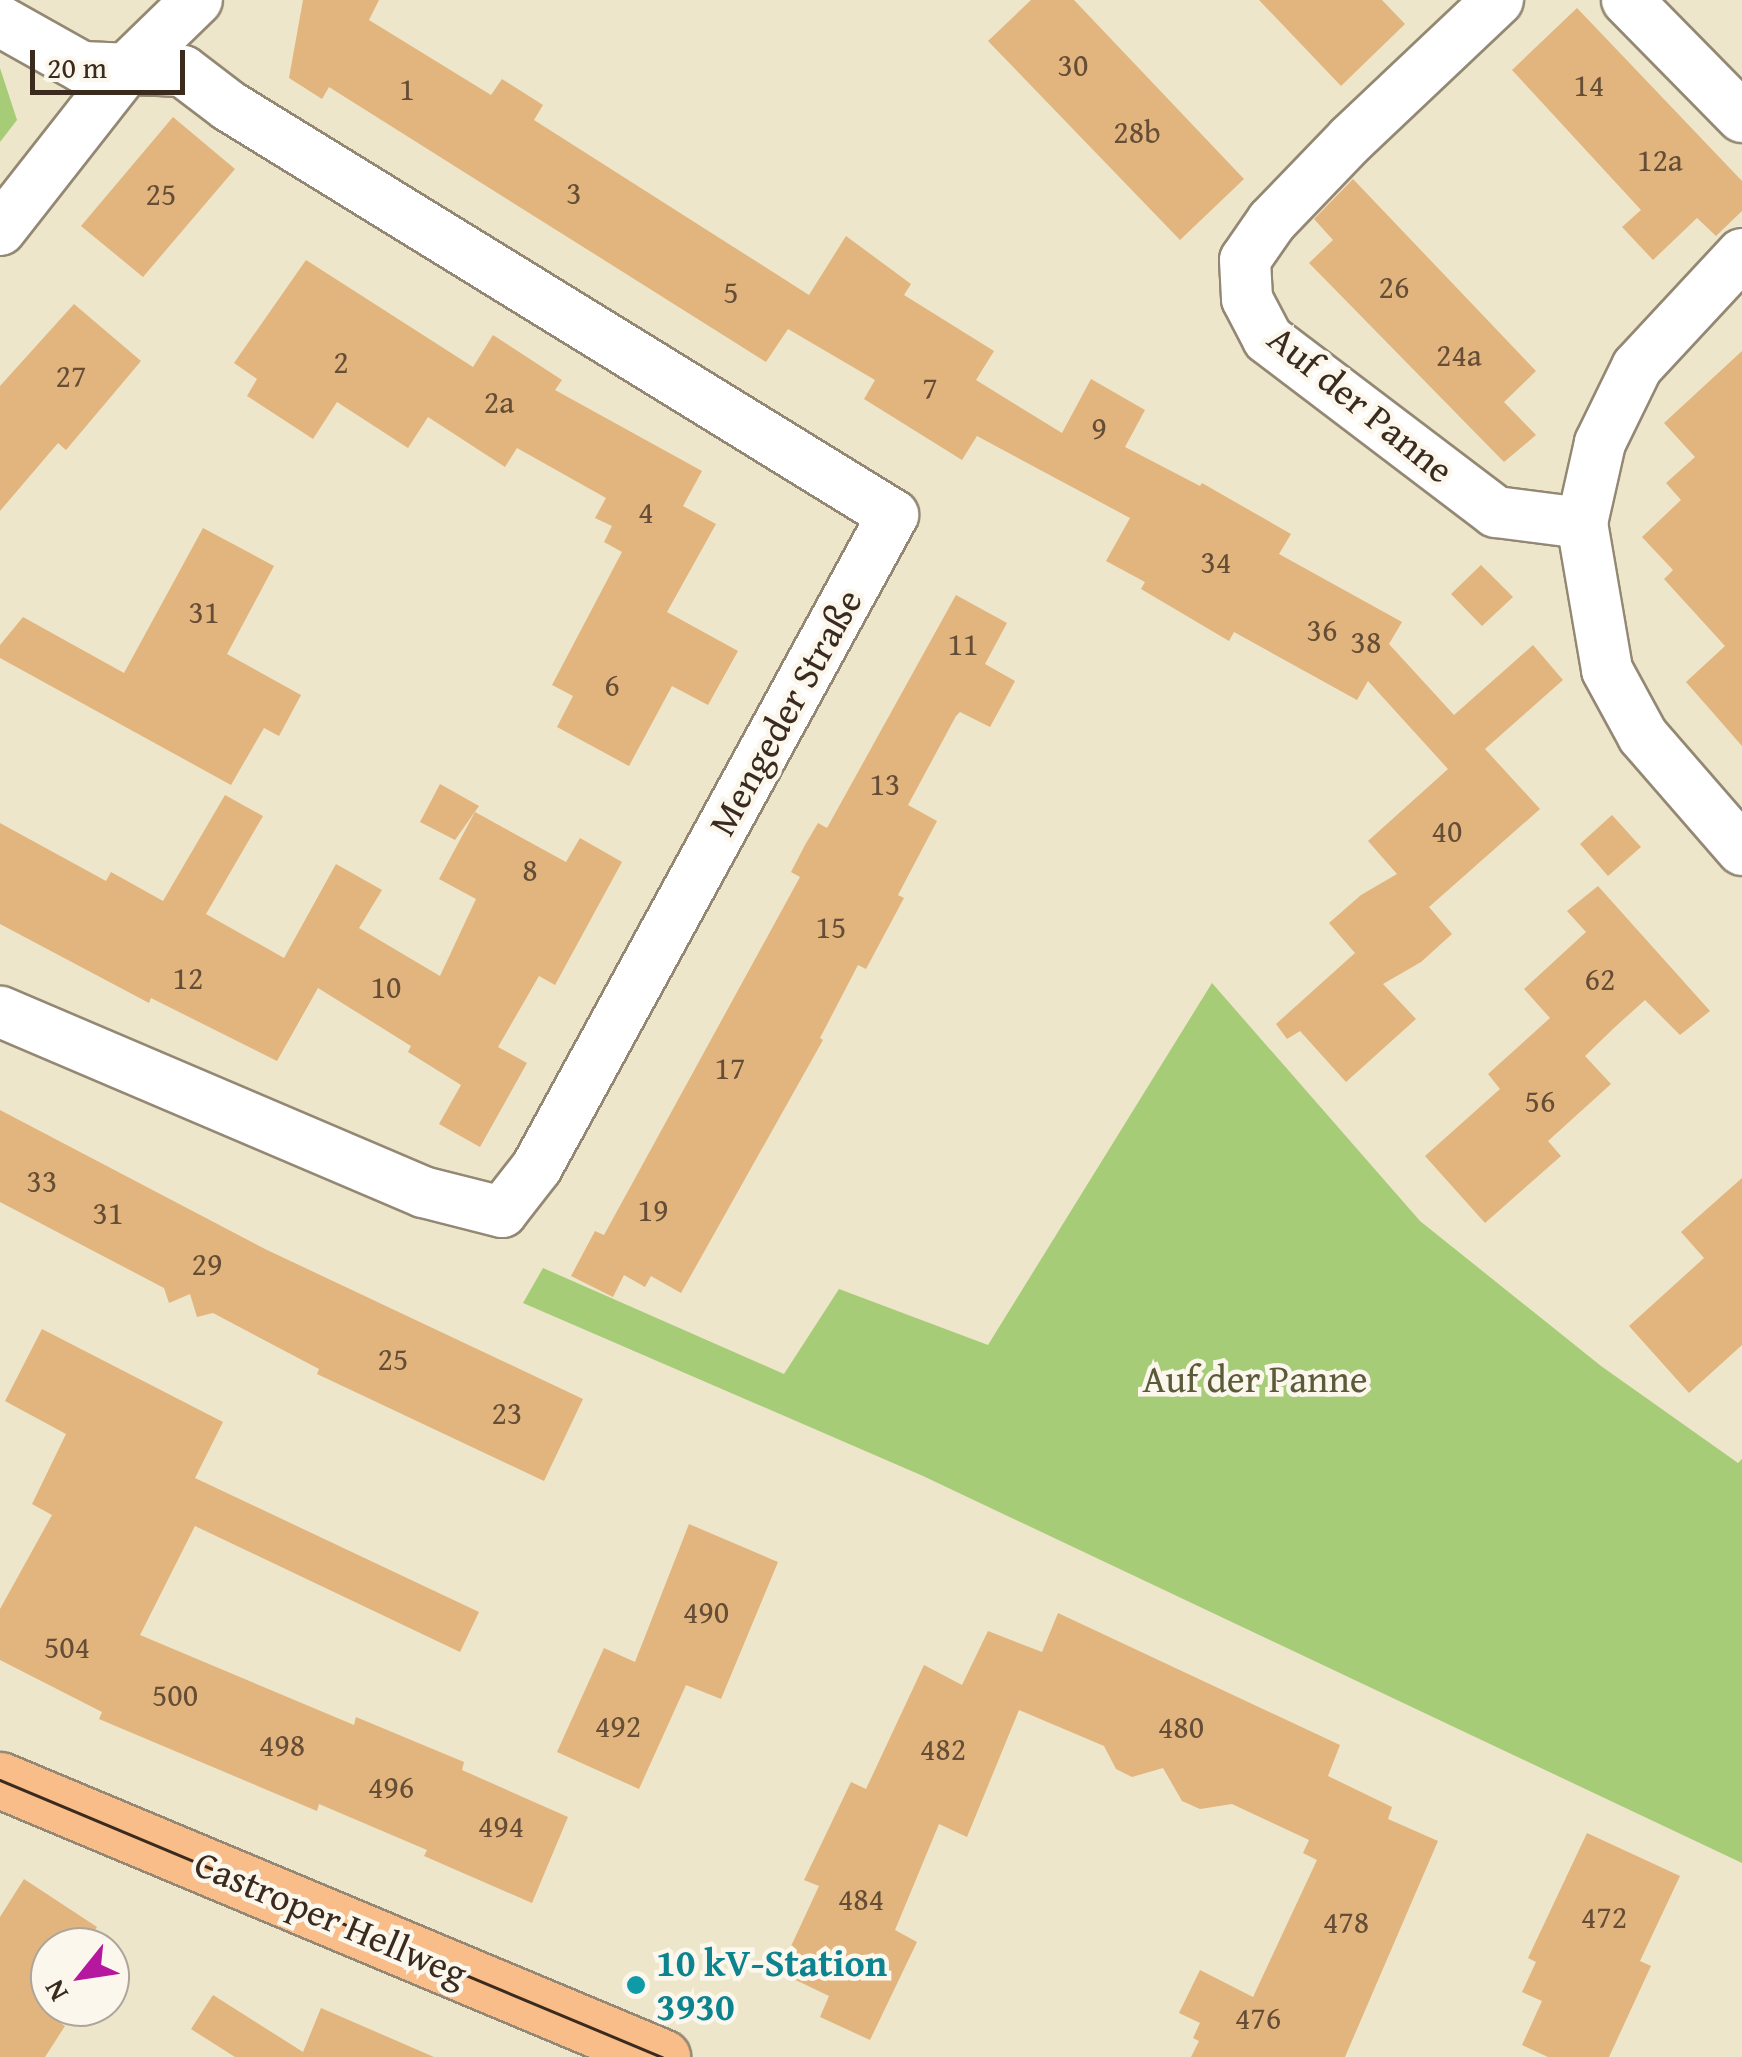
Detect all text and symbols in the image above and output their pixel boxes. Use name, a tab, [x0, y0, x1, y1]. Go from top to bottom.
scale bar	[35, 30, 190, 92]
text: 20 m	[47, 45, 107, 89]
house number: 30	[1058, 46, 1088, 84]
house number: 14	[1574, 66, 1604, 104]
house number: 1	[399, 70, 415, 108]
house number: 28b	[1113, 113, 1161, 151]
house number: 12a	[1637, 141, 1683, 179]
house number: 3	[566, 174, 582, 212]
house number: 25	[146, 175, 176, 213]
house number: 26	[1379, 268, 1409, 306]
house number: 5	[723, 273, 739, 311]
street label: Auf der Panne	[1259, 315, 1463, 493]
house number: 24a	[1436, 336, 1482, 374]
house number: 2	[333, 343, 349, 381]
house number: 27	[56, 357, 86, 395]
house number: 7	[922, 369, 938, 407]
house number: 2a	[484, 383, 514, 421]
house number: 9	[1091, 409, 1107, 447]
house number: 4	[638, 493, 654, 531]
house number: 34	[1201, 543, 1231, 581]
street label: Mengeder Straße	[699, 581, 871, 843]
house number: 31	[189, 593, 219, 631]
house number: 36	[1307, 611, 1337, 649]
house number: 38	[1351, 623, 1381, 661]
house number: 11	[948, 625, 978, 663]
house number: 6	[604, 666, 620, 704]
house number: 13	[870, 765, 900, 803]
house number: 40	[1432, 812, 1462, 850]
house number: 8	[522, 851, 538, 889]
house number: 15	[816, 908, 846, 946]
house number: 12	[173, 959, 203, 997]
house number: 62	[1585, 960, 1615, 998]
house number: 10	[371, 968, 401, 1006]
house number: 17	[715, 1049, 745, 1087]
house number: 56	[1525, 1082, 1555, 1120]
house number: 33	[27, 1162, 57, 1200]
house number: 19	[638, 1191, 668, 1229]
house number: 31	[93, 1194, 123, 1232]
house number: 29	[192, 1245, 222, 1283]
house number: 25	[378, 1340, 408, 1378]
park label: Auf der Panne	[1142, 1356, 1368, 1402]
house number: 23	[492, 1394, 522, 1432]
house number: 490	[683, 1593, 729, 1631]
house number: 504	[44, 1628, 90, 1666]
house number: 500	[152, 1676, 198, 1714]
house number: 492	[595, 1707, 641, 1745]
house number: 480	[1158, 1708, 1204, 1746]
house number: 498	[259, 1726, 305, 1764]
house number: 482	[920, 1730, 966, 1768]
house number: 496	[368, 1768, 414, 1806]
house number: 494	[478, 1807, 524, 1845]
street label: Castroper Hellweg	[188, 1840, 474, 1996]
house number: 484	[838, 1880, 884, 1918]
house number: 472	[1581, 1898, 1627, 1936]
house number: 478	[1323, 1903, 1369, 1941]
north arrow	[30, 1927, 130, 2027]
place label: 10 kV-Station 3930	[656, 1940, 887, 2030]
text: N	[33, 1973, 78, 2010]
marker: 10 kV-Station 3930	[625, 1974, 647, 1996]
house number: 476	[1235, 1999, 1281, 2037]

